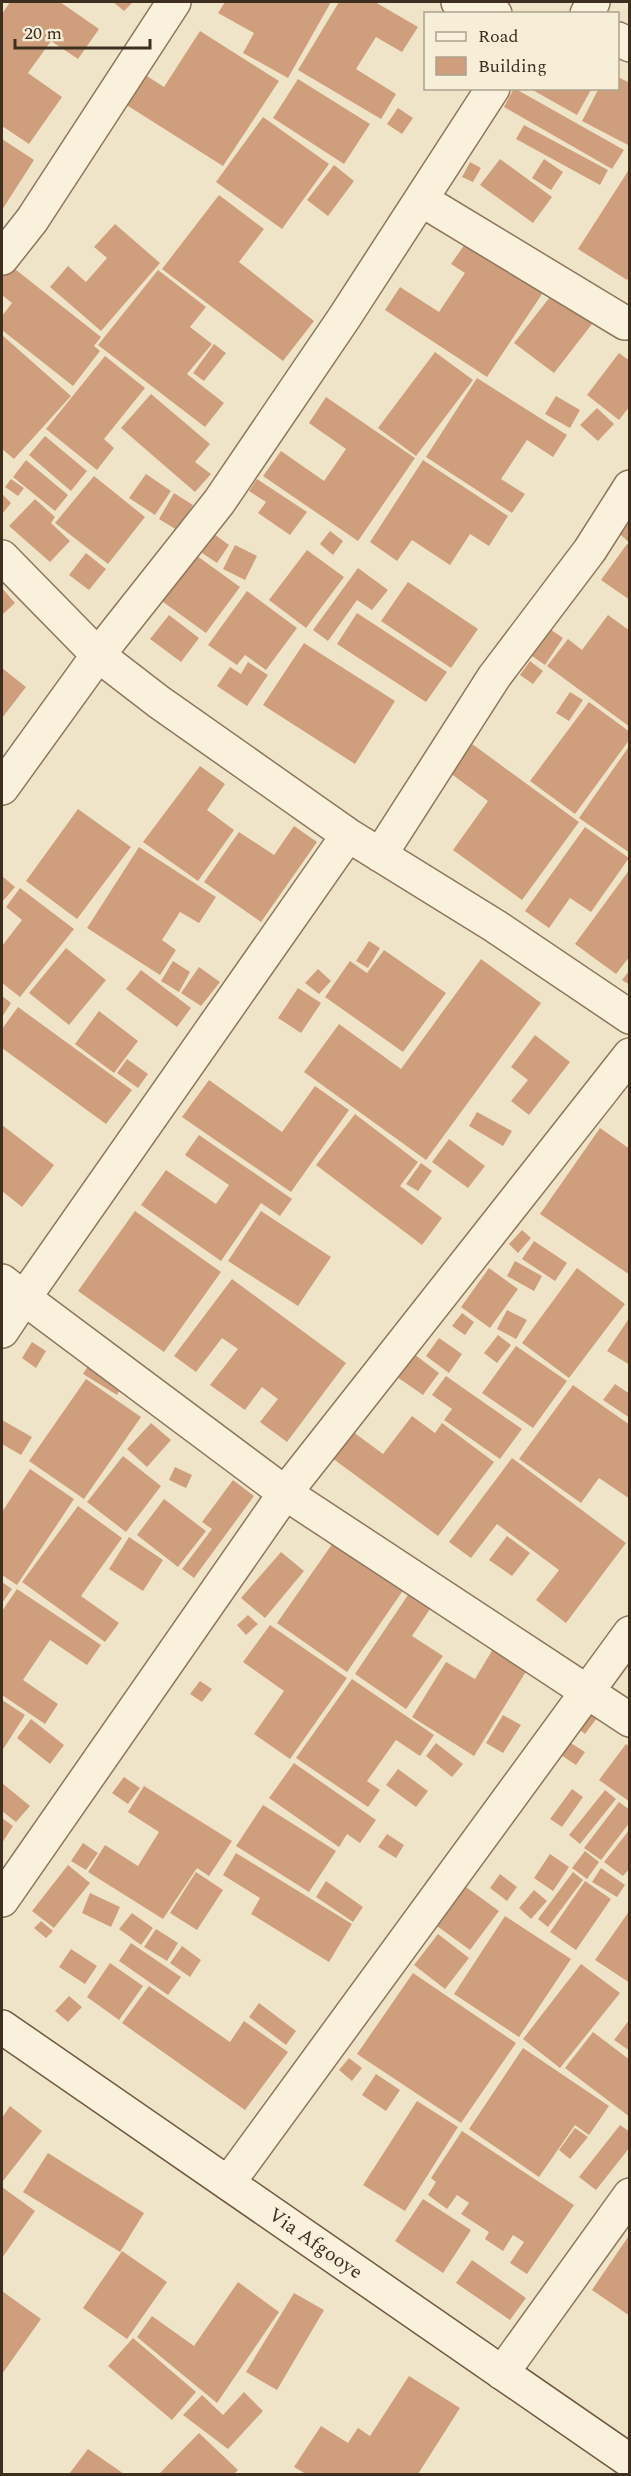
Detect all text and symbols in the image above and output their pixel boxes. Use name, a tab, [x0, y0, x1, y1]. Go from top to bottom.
scale bar	[15, 12, 150, 50]
legend	[424, 12, 619, 90]
text: 20 m	[24, 20, 62, 47]
text: Road	[478, 23, 519, 50]
text: Building	[478, 53, 547, 80]
street label: Via Afgooye	[262, 2200, 369, 2287]

